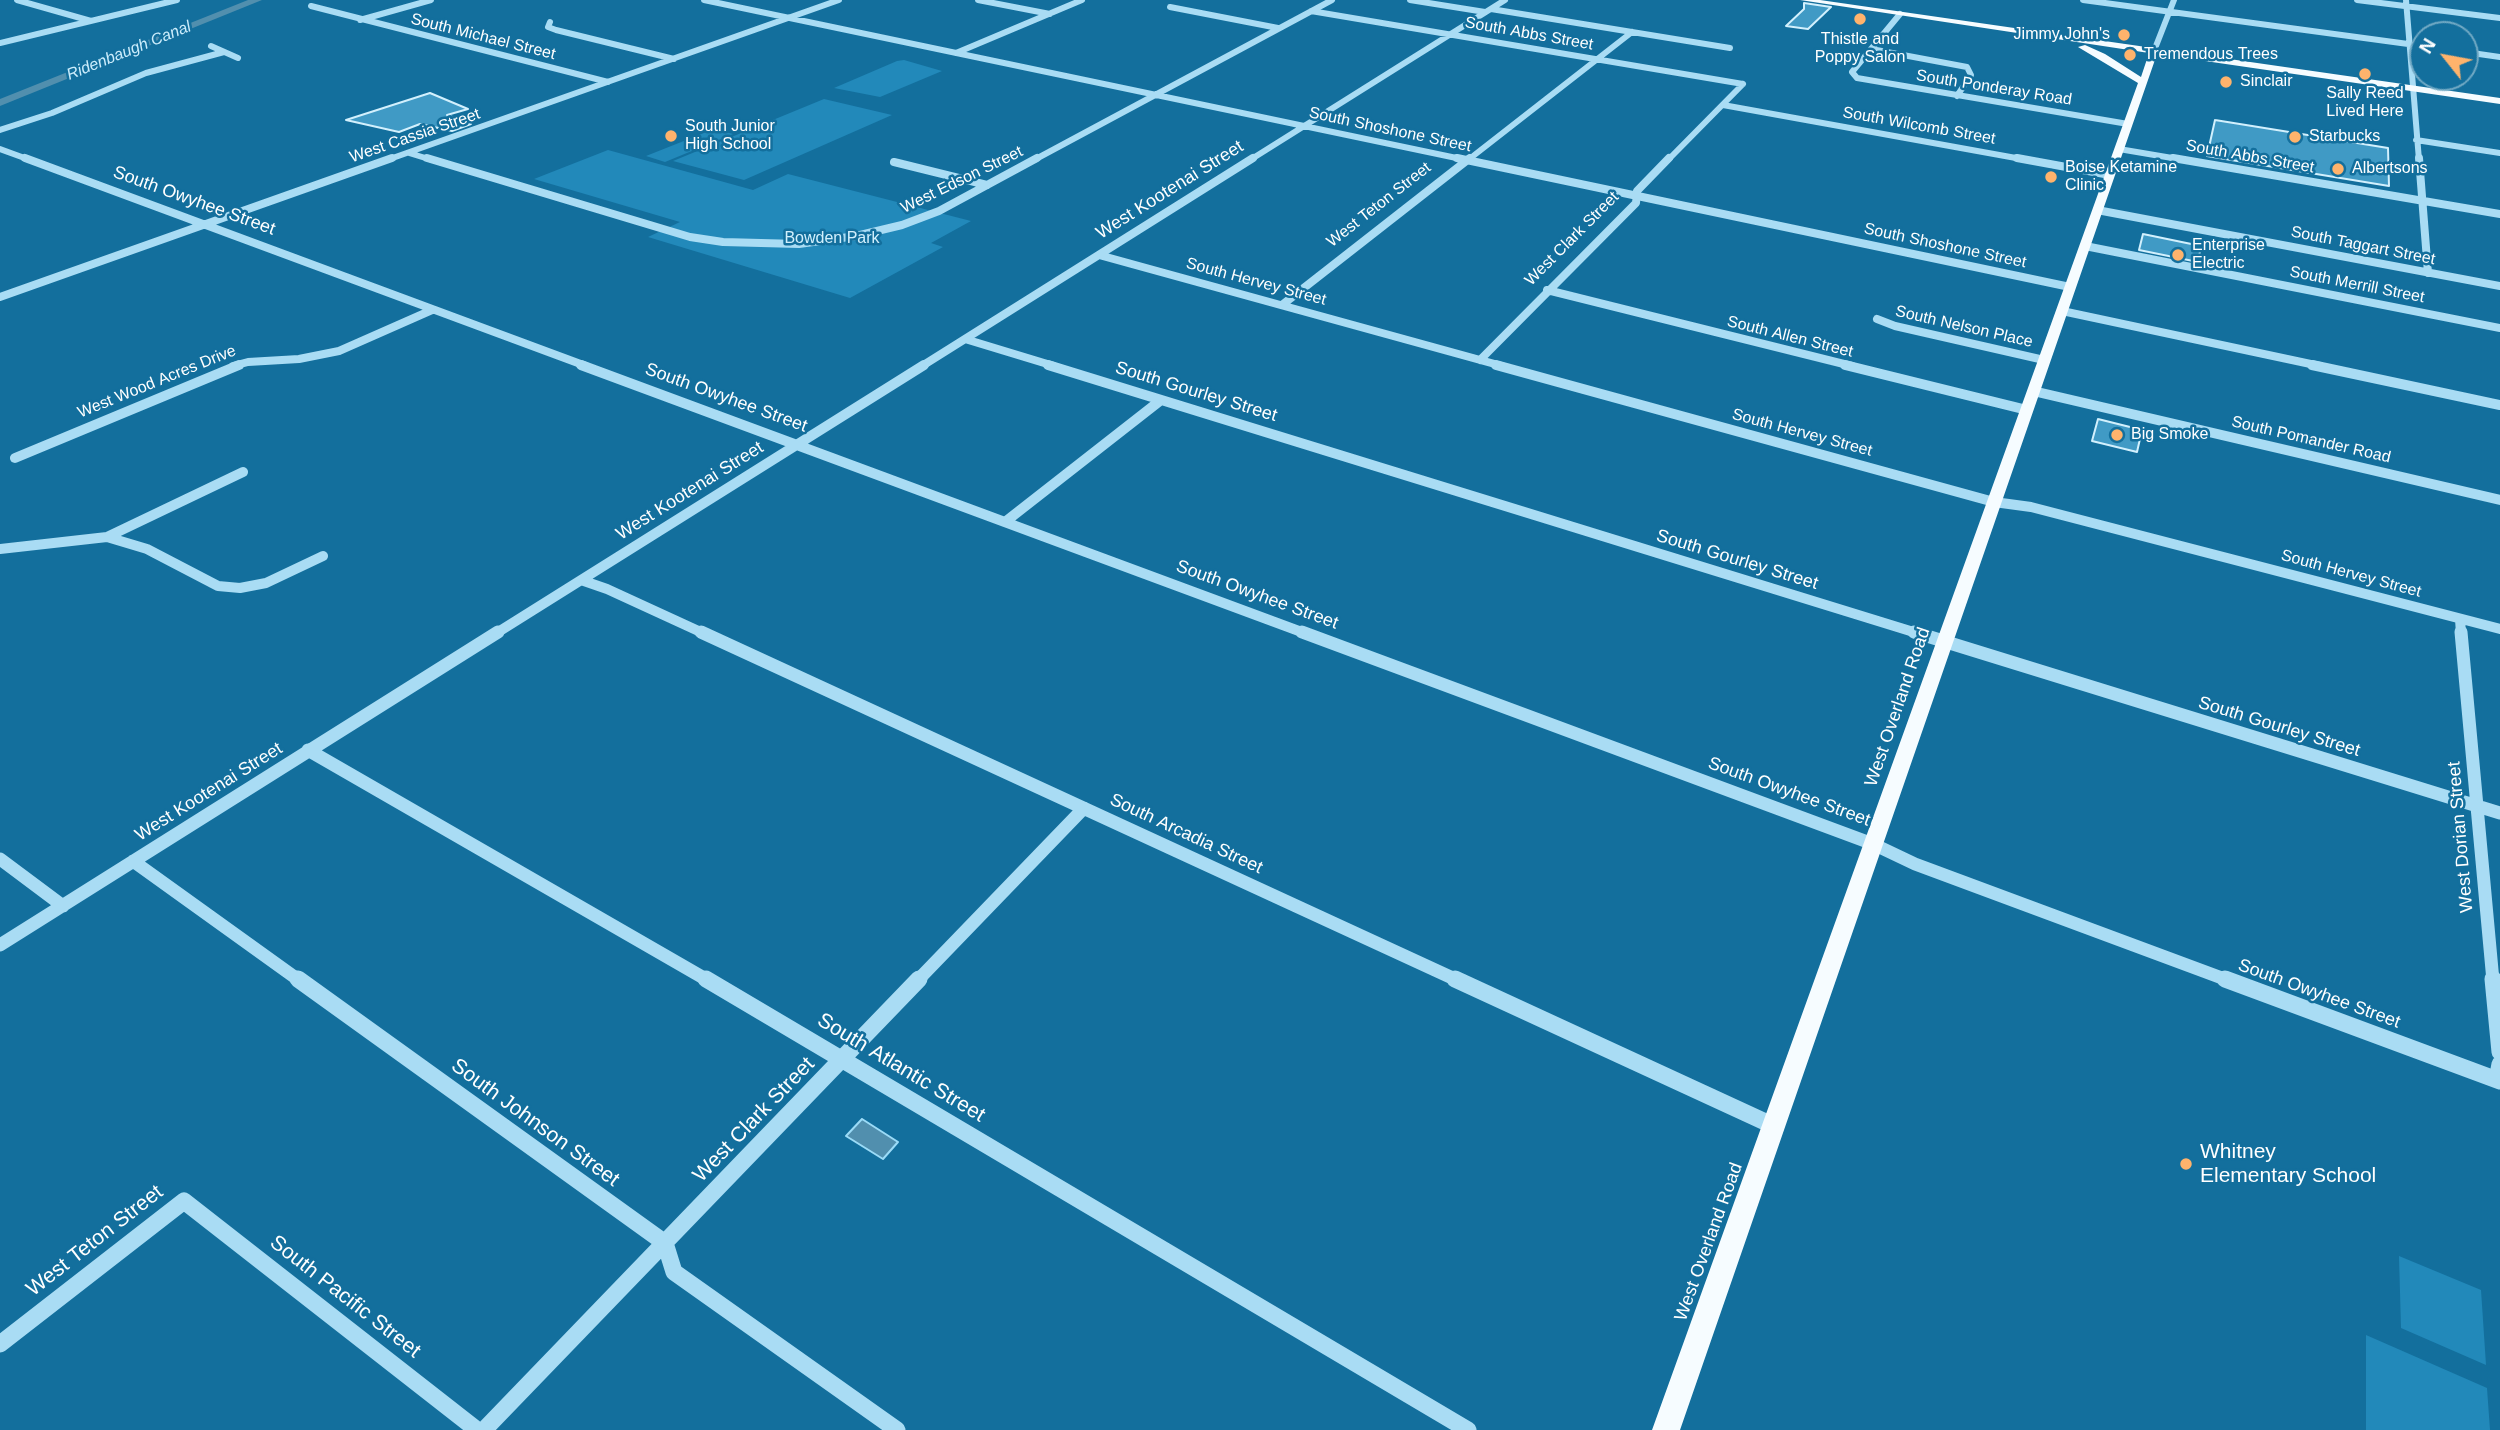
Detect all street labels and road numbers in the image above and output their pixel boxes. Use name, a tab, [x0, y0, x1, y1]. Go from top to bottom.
street label: South Michael Street	[409, 10, 557, 64]
street label: South Abbs Street	[1463, 13, 1595, 55]
street label: South Ponderay Road	[1915, 66, 2073, 110]
street label: South Shoshone Street	[1307, 103, 1473, 157]
street label: South Wilcomb Street	[1841, 103, 1997, 149]
street label: West Cassia Street	[347, 105, 483, 167]
street label: West Kootenai Street	[1092, 136, 1248, 244]
street label: South Abbs Street	[2184, 136, 2316, 178]
street label: West Edson Street	[898, 142, 1026, 218]
street label: West Teton Street	[1323, 158, 1435, 252]
street label: South Owyhee Street	[110, 162, 278, 240]
street label: West Clark Street	[1521, 188, 1623, 290]
street label: South Shoshone Street	[1862, 219, 2028, 273]
street label: South Taggart Street	[2289, 223, 2437, 269]
street label: South Hervey Street	[1184, 254, 1328, 310]
street label: South Merrill Street	[2288, 263, 2426, 307]
street label: South Nelson Place	[1893, 302, 2035, 352]
street label: South Allen Street	[1725, 312, 1855, 362]
street label: West Wood Acres Drive	[75, 341, 239, 423]
street label: South Gourley Street	[1112, 357, 1280, 427]
street label: South Owyhee Street	[642, 359, 810, 437]
street label: South Hervey Street	[1730, 405, 1874, 461]
street label: South Pomander Road	[2230, 412, 2392, 468]
street label: West Kootenai Street	[612, 437, 768, 545]
street label: South Gourley Street	[1653, 525, 1821, 595]
street label: South Hervey Street	[2279, 546, 2423, 602]
street label: South Owyhee Street	[1173, 556, 1341, 634]
street label: West Overland Road	[1861, 625, 1935, 789]
street label: South Gourley Street	[2195, 692, 2363, 762]
street label: West Kootenai Street	[131, 738, 287, 846]
street label: South Owyhee Street	[1705, 753, 1873, 831]
street label: West Dorian Street	[2444, 760, 2478, 914]
street label: South Arcadia Street	[1106, 789, 1266, 879]
street label: South Owyhee Street	[2235, 955, 2403, 1033]
street label: South Atlantic Street	[812, 1008, 990, 1128]
street label: West Clark Street	[688, 1052, 820, 1188]
street label: South Johnson Street	[446, 1053, 624, 1193]
street label: West Overland Road	[1670, 1160, 1748, 1324]
street label: West Teton Street	[22, 1180, 168, 1302]
street label: South Pacific Street	[265, 1230, 425, 1364]

